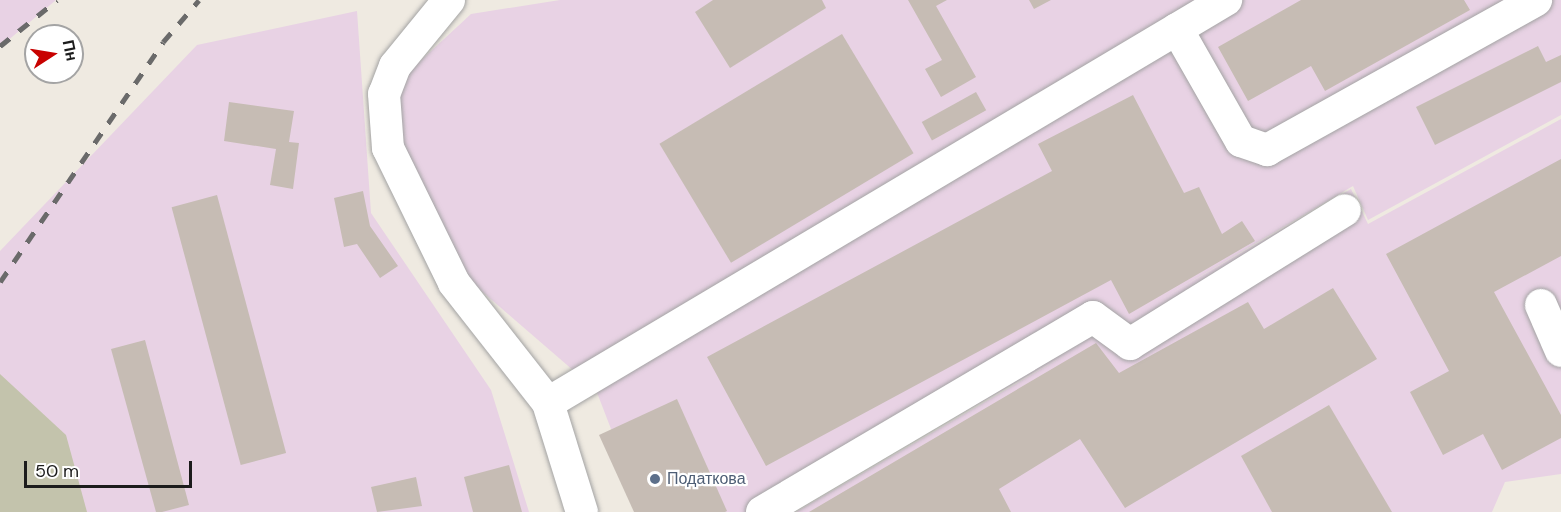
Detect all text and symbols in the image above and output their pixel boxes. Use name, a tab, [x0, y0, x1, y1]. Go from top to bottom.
north arrow	[24, 24, 84, 84]
text: Пн	[58, 38, 83, 63]
scale bar	[27, 449, 195, 487]
text: 50 m	[35, 459, 79, 483]
place label: Податкова	[667, 469, 746, 489]
marker: Податкова	[648, 472, 662, 486]

